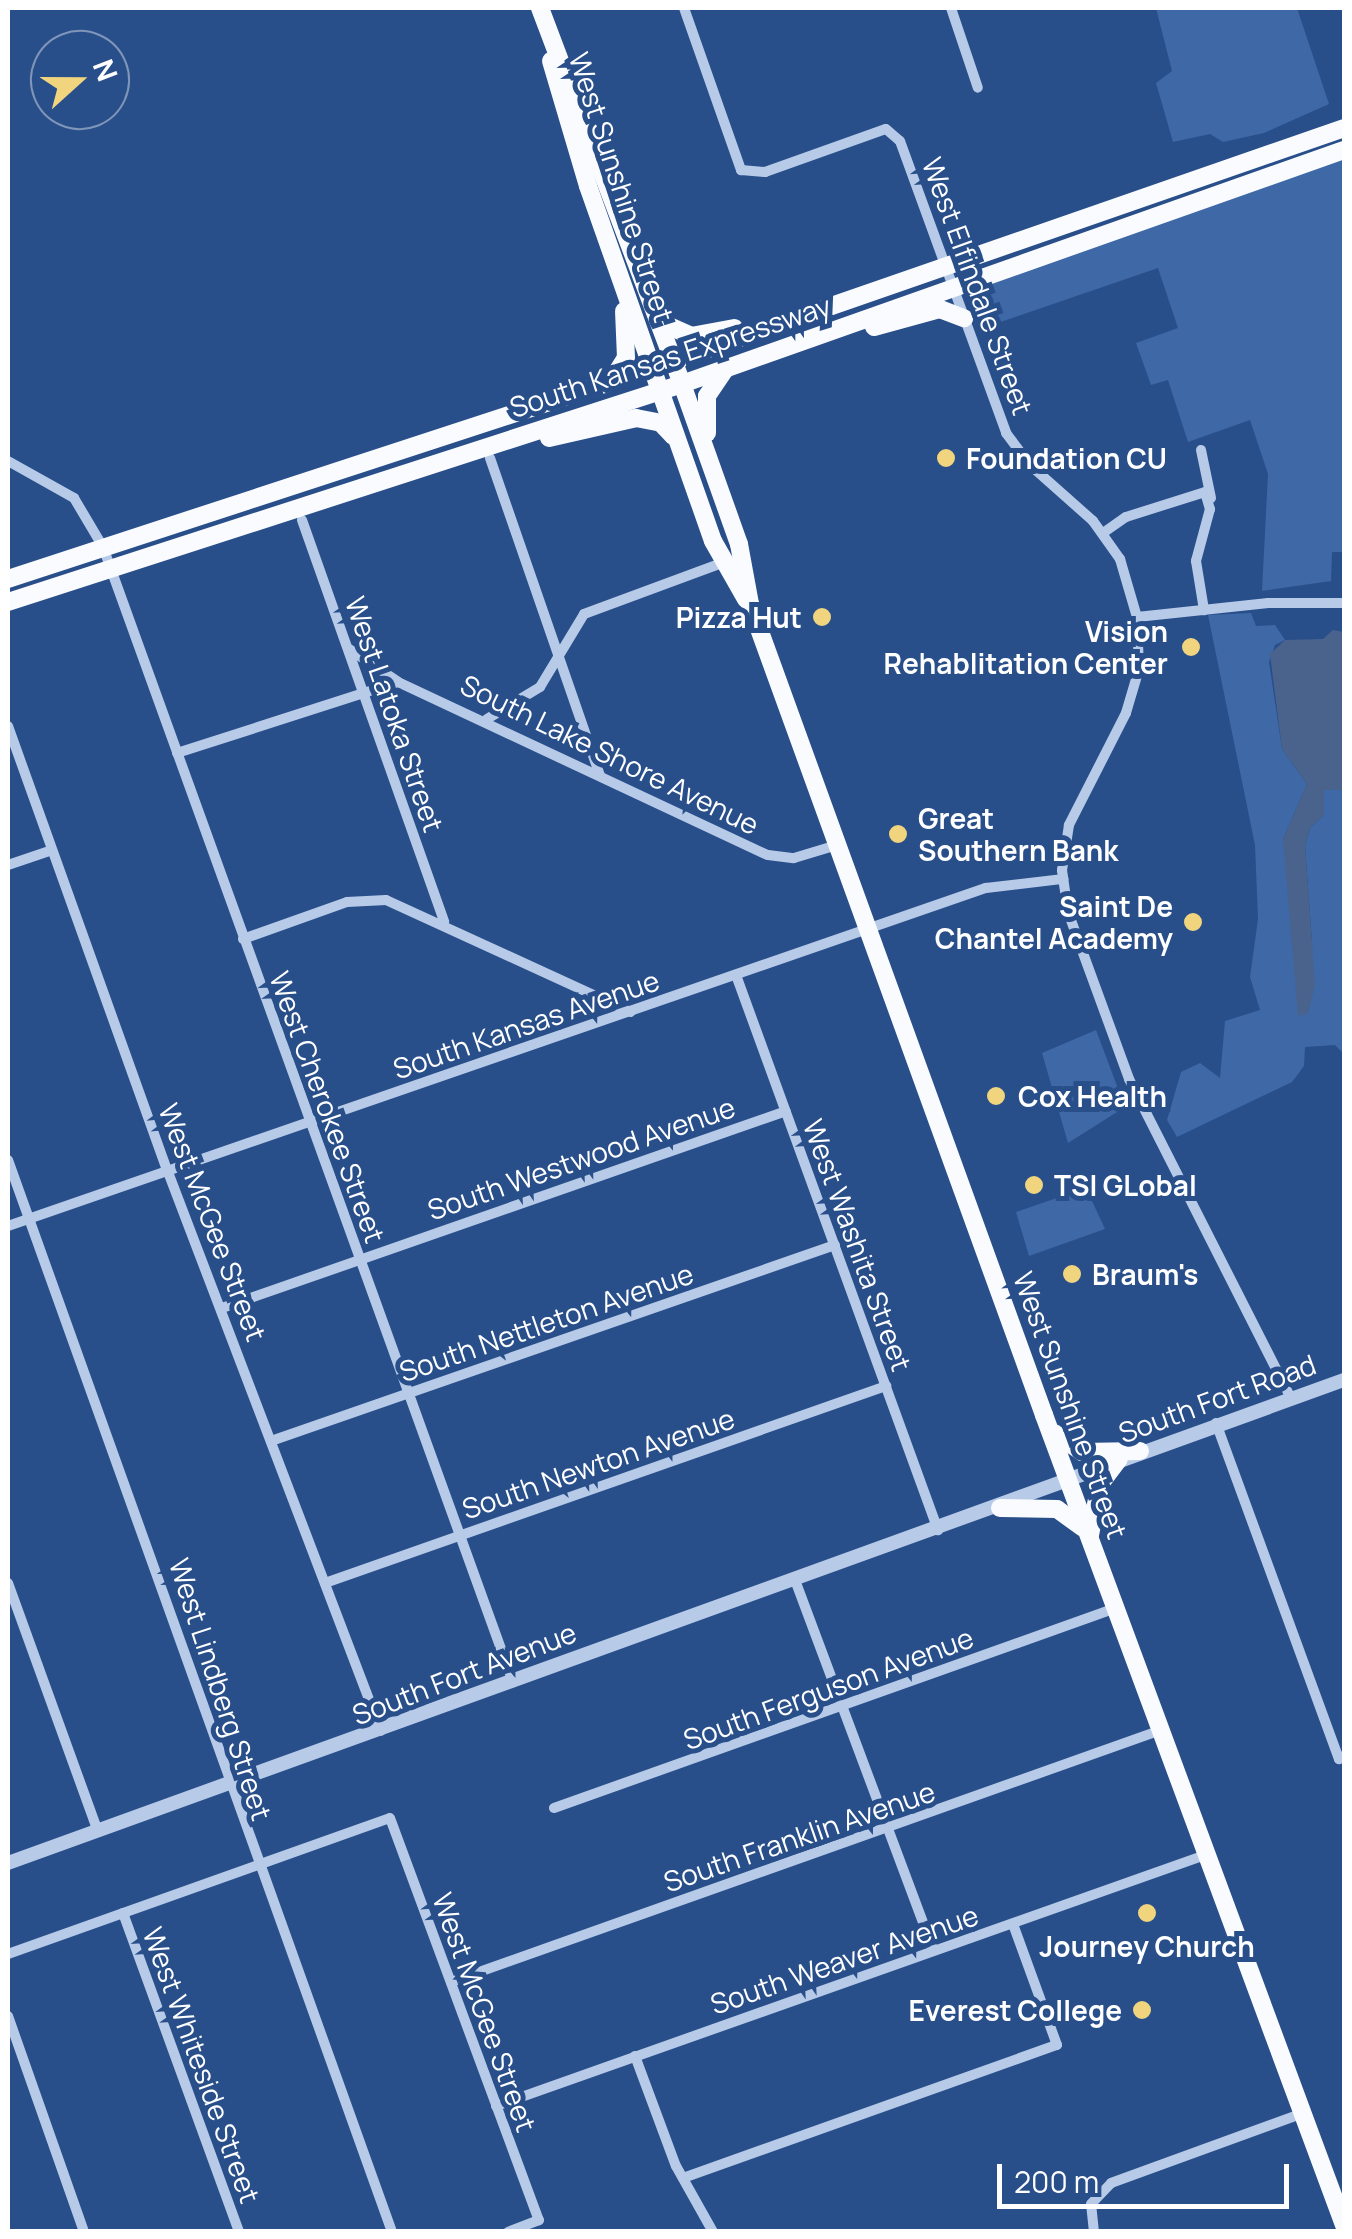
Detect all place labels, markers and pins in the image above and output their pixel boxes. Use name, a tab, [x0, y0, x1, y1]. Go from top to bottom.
place label: Foundation CU	[966, 441, 1167, 475]
marker: Foundation CU	[935, 447, 957, 469]
place label: Pizza Hut	[676, 600, 802, 634]
marker: Pizza Hut	[811, 606, 833, 628]
place label: Vision Rehablitation Center	[883, 614, 1168, 680]
marker: Vision Rehablitation Center	[1178, 634, 1204, 660]
place label: Great Southern Bank	[918, 801, 1118, 867]
marker: Great Southern Bank	[887, 823, 909, 845]
place label: Saint De Chantel Academy	[935, 889, 1173, 955]
marker: Saint De Chantel Academy	[1182, 911, 1204, 933]
place label: Cox Health	[1018, 1079, 1167, 1113]
marker: Cox Health	[983, 1083, 1009, 1109]
place label: TSI GLobal	[1054, 1168, 1197, 1202]
marker: TSI GLobal	[1023, 1174, 1045, 1196]
place label: Braum's	[1092, 1257, 1198, 1291]
marker: Braum's	[1061, 1263, 1083, 1285]
marker: Journey Church	[1136, 1902, 1158, 1924]
place label: Journey Church	[1039, 1929, 1255, 1963]
place label: Everest College	[909, 1993, 1122, 2027]
marker: Everest College	[1131, 1999, 1153, 2021]

